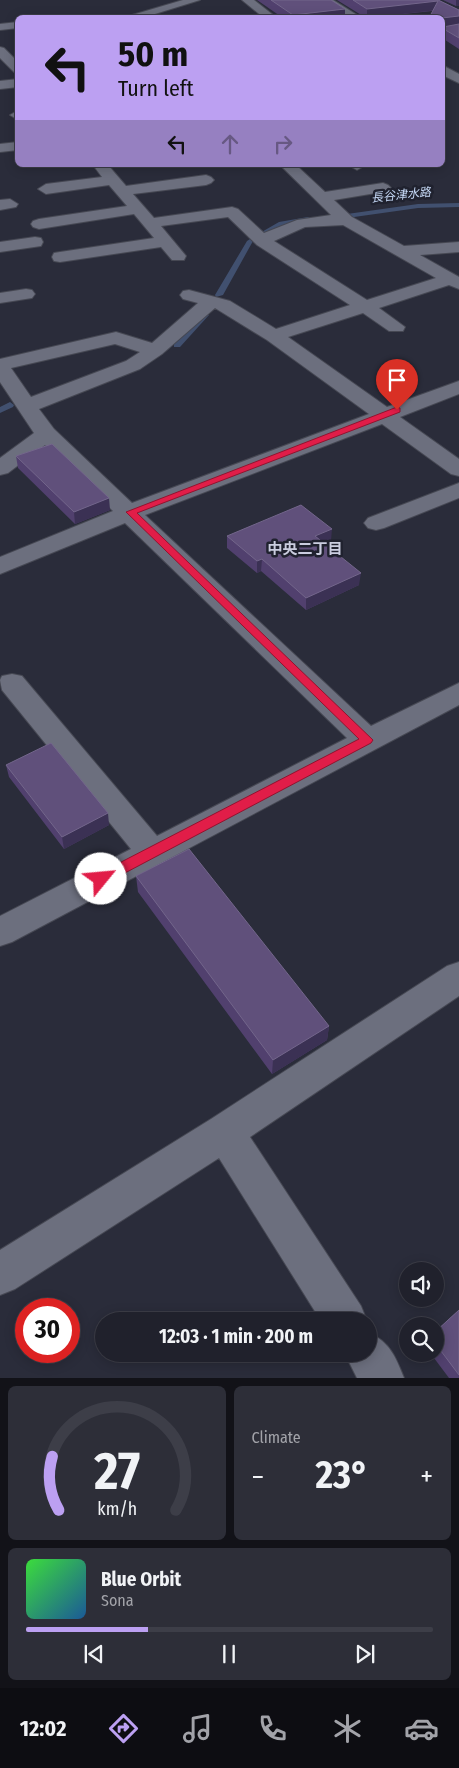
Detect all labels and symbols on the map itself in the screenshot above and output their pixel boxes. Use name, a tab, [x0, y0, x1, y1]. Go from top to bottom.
water label: 長谷津水路	[370, 185, 433, 205]
pin	[376, 359, 418, 410]
district label: 中央二丁目	[267, 540, 343, 558]
position arrow	[74, 852, 126, 904]
speed limit sign: 30	[15, 1298, 80, 1363]

